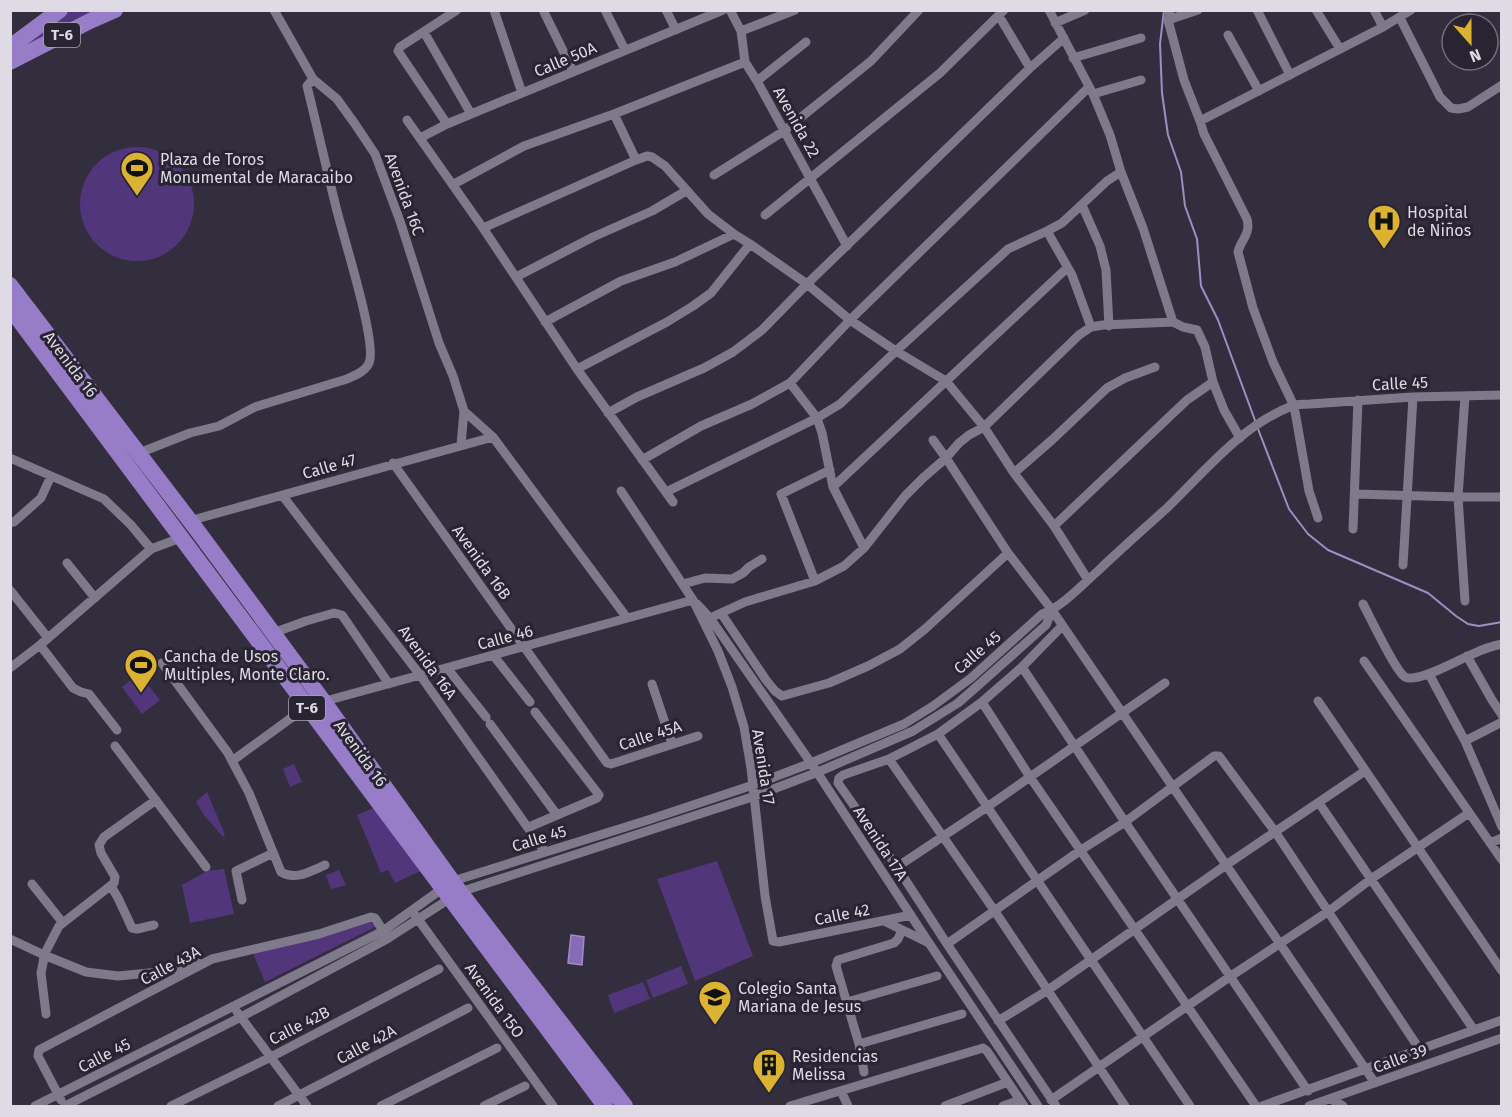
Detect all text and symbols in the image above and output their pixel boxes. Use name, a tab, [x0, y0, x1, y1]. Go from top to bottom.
north arrow	[1440, 12, 1500, 72]
road number: T-6	[44, 23, 80, 47]
street label: Calle 50A	[531, 38, 600, 81]
text: N	[1467, 45, 1484, 66]
street label: Avenida 22	[769, 84, 824, 161]
sports icon: Plaza de Toros Monumental de Maracaibo	[119, 150, 155, 197]
place label: Plaza de Toros Monumental de Maracaibo	[160, 150, 353, 187]
street label: Avenida 16C	[381, 150, 428, 238]
hospital icon: Hospital de Niños	[1366, 203, 1402, 250]
place label: Hospital de Niños	[1407, 203, 1471, 240]
street label: Avenida 16	[40, 328, 102, 401]
street label: Calle 45	[1372, 373, 1428, 394]
street label: Calle 47	[300, 450, 358, 483]
street label: Avenida 16B	[448, 521, 515, 603]
street label: Calle 46	[475, 621, 535, 654]
street label: Avenida 16A	[394, 622, 461, 704]
street label: Calle 45	[950, 627, 1005, 678]
sports icon: Cancha de Usos Multiples, Monte Claro.	[123, 647, 159, 694]
place label: Cancha de Usos Multiples, Monte Claro.	[164, 647, 330, 684]
road number: T-6	[289, 696, 325, 720]
street label: Avenida 16	[330, 716, 391, 790]
street label: Calle 45A	[616, 716, 685, 755]
street label: Avenida 17	[748, 728, 779, 806]
street label: Avenida 17A	[850, 803, 912, 885]
street label: Calle 45	[510, 821, 569, 856]
street label: Calle 42	[813, 900, 871, 929]
street label: Calle 43A	[137, 941, 204, 989]
street label: Avenida 15O	[461, 959, 528, 1042]
school or university icon: Colegio Santa Mariana de Jesus	[697, 979, 733, 1026]
place label: Colegio Santa Mariana de Jesus	[738, 979, 861, 1016]
street label: Calle 42B	[266, 1002, 333, 1049]
street label: Calle 42A	[333, 1020, 400, 1068]
street label: Calle 45	[75, 1034, 133, 1077]
street label: Calle 39	[1371, 1040, 1430, 1077]
building icon: Residencias Melissa	[751, 1047, 787, 1094]
place label: Residencias Melissa	[792, 1047, 878, 1084]

